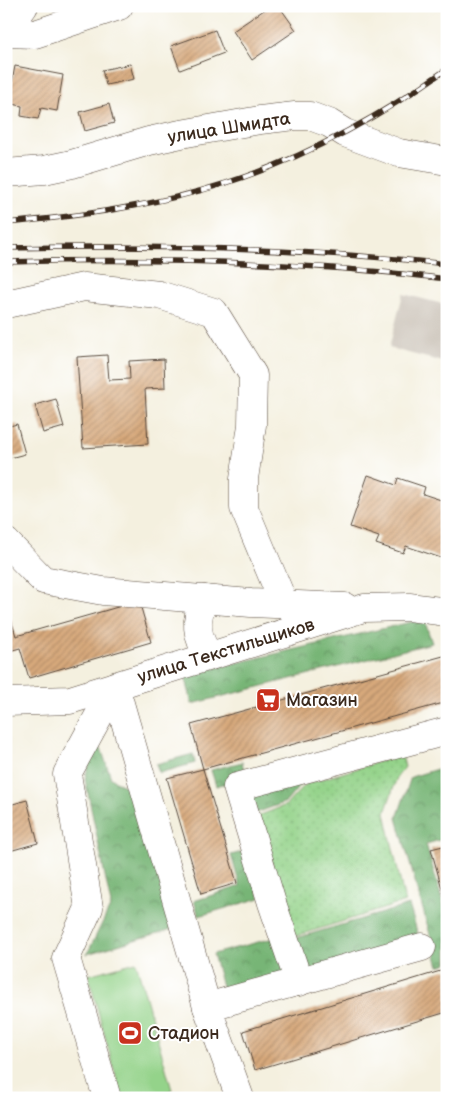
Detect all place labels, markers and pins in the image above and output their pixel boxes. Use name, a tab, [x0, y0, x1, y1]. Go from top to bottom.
supermarket icon: Магазин	[255, 687, 281, 713]
place label: Магазин	[286, 690, 358, 711]
sports icon: Стадион	[117, 1020, 143, 1046]
place label: Стадион	[148, 1023, 219, 1044]

